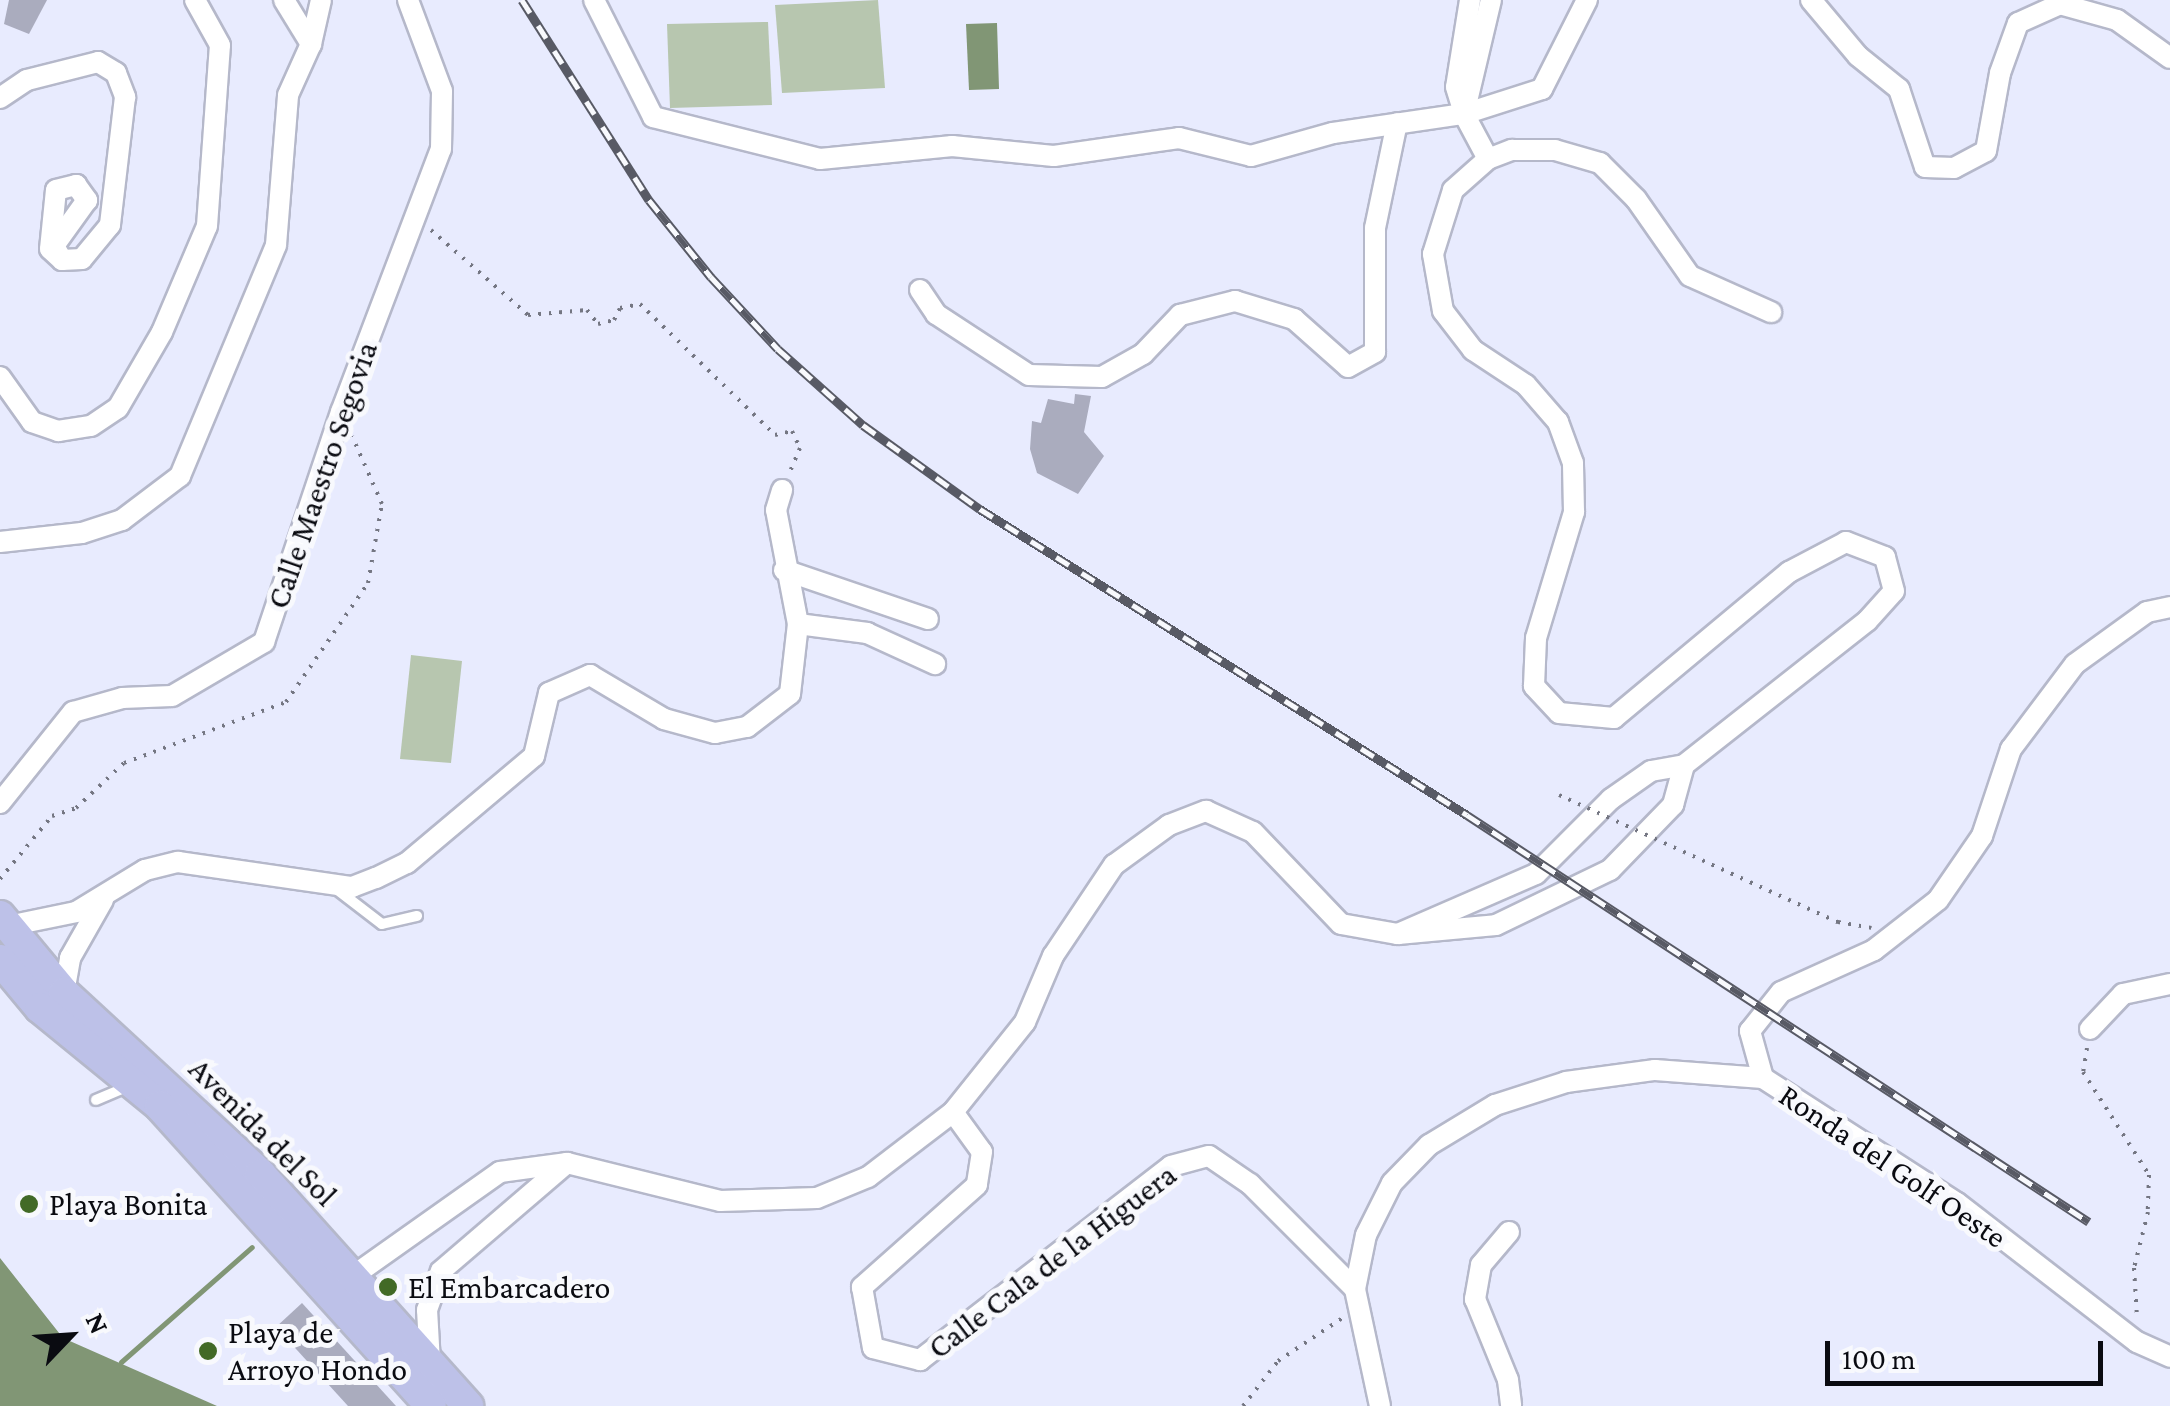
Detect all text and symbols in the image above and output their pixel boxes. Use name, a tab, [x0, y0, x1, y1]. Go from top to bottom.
street label: Calle Maestro Segovia	[258, 337, 386, 613]
street label: Avenida del Sol	[181, 1050, 345, 1214]
street label: Ronda del Golf Oeste	[1772, 1076, 2014, 1256]
street label: Calle Cala de la Higuera	[920, 1155, 1184, 1367]
place label: Playa Bonita	[49, 1185, 208, 1223]
marker: Playa Bonita	[18, 1193, 40, 1215]
place label: El Embarcadero	[408, 1268, 610, 1306]
marker: El Embarcadero	[377, 1276, 399, 1298]
north arrow	[20, 1286, 120, 1386]
text: N	[80, 1308, 116, 1338]
place label: Playa de Arroyo Hondo	[228, 1314, 407, 1389]
scale bar	[1830, 1321, 2108, 1383]
marker: Playa de Arroyo Hondo	[197, 1340, 219, 1362]
text: 100 m	[1842, 1342, 1916, 1375]

